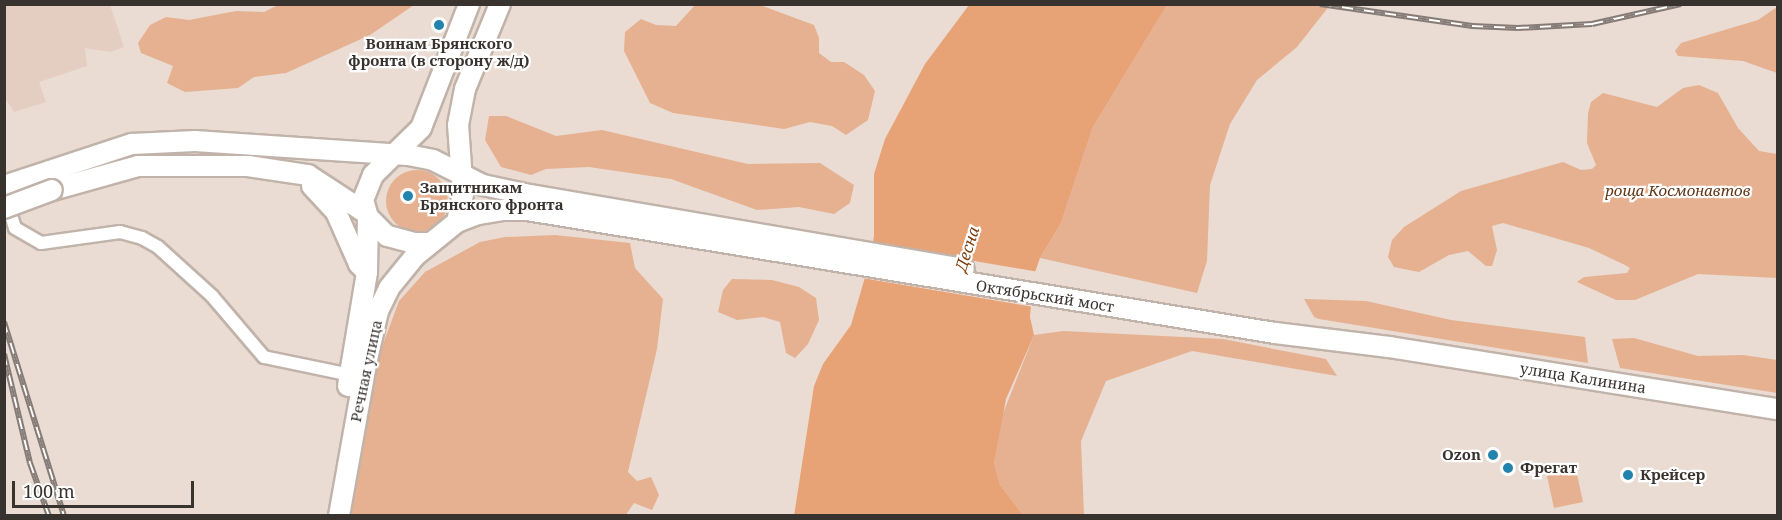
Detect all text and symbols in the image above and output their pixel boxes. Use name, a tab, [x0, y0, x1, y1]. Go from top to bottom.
marker: Воинам Брянского фронта (в сторону ж/д)	[432, 18, 446, 32]
place label: Воинам Брянского фронта (в сторону ж/д)	[348, 34, 530, 69]
place label: Защитникам Брянского фронта	[420, 178, 564, 213]
park label: роща Космонавтов	[1605, 182, 1751, 200]
marker: Защитникам Брянского фронта	[401, 189, 415, 203]
water label: Десна	[951, 224, 983, 274]
street label: Октябрьский мост	[975, 276, 1115, 316]
street label: Речная улица	[346, 318, 386, 424]
street label: улица Калинина	[1519, 359, 1647, 397]
place label: Ozon	[1442, 446, 1481, 464]
marker: Ozon	[1486, 448, 1500, 462]
place label: Фрегат	[1520, 459, 1577, 477]
marker: Фрегат	[1501, 461, 1515, 475]
place label: Крейсер	[1640, 466, 1705, 484]
marker: Крейсер	[1621, 468, 1635, 482]
scale bar	[15, 469, 196, 507]
text: 100 m	[23, 479, 75, 503]

